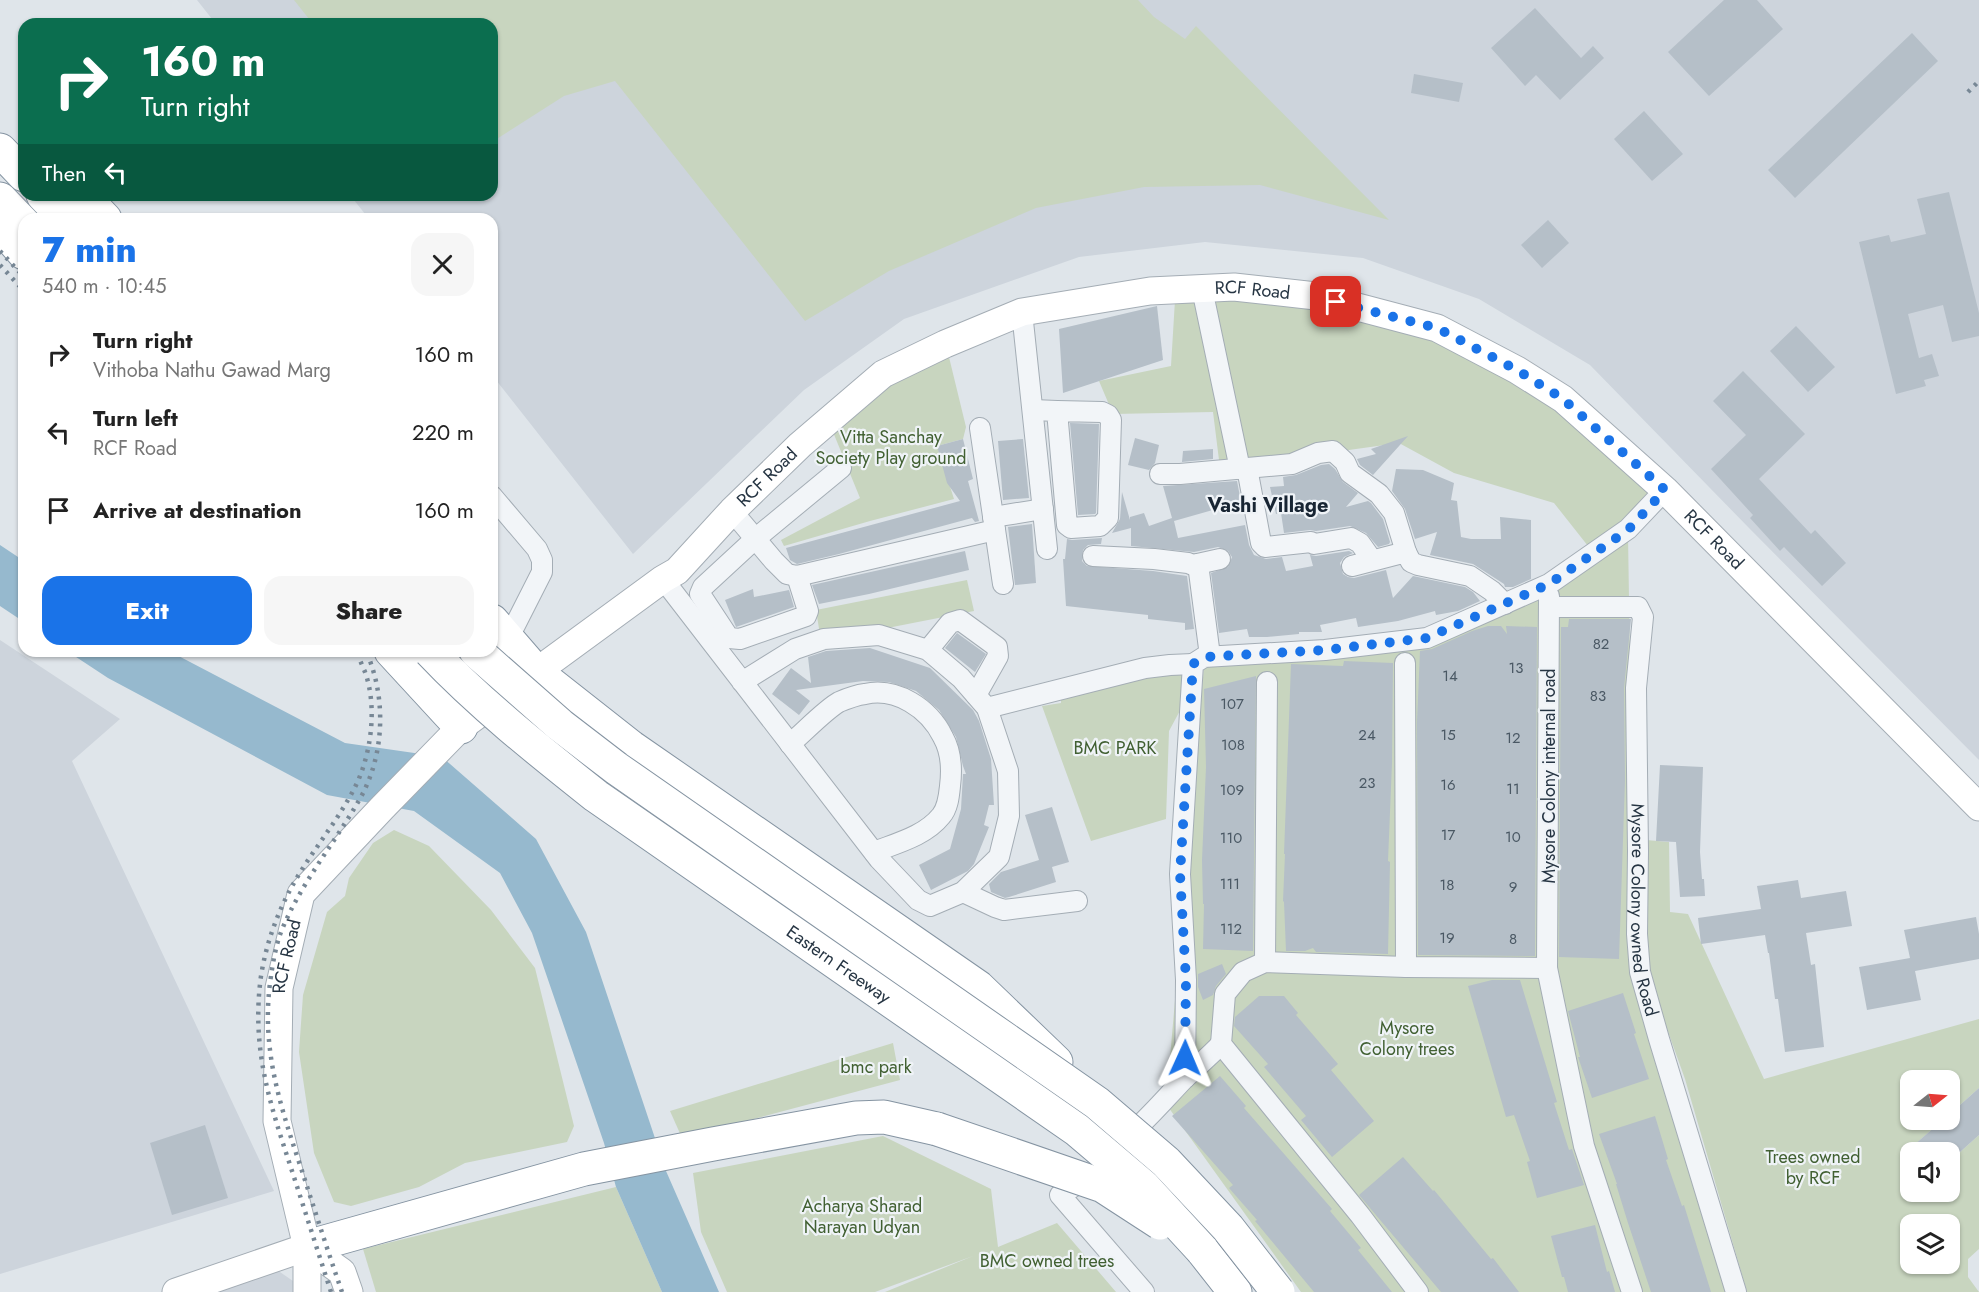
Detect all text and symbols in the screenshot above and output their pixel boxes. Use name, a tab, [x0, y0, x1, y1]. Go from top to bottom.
text: 160 m	[141, 31, 265, 92]
icon: right	[42, 42, 120, 120]
text: Turn right	[141, 87, 249, 126]
icon: left	[99, 156, 132, 189]
text: Then	[42, 157, 87, 189]
text: 7 min	[42, 223, 137, 275]
button: close	[411, 233, 474, 296]
text: 540 m · 10:45	[42, 272, 166, 301]
street label: RCF Road	[1214, 274, 1292, 306]
pin	[1310, 276, 1361, 327]
icon: arrive	[1319, 285, 1352, 318]
text: Turn right	[93, 324, 193, 356]
icon: right	[42, 338, 75, 371]
text: 160 m	[414, 338, 474, 370]
text: Vithoba Nathu Gawad Marg	[93, 356, 331, 385]
text: Turn left	[93, 402, 178, 434]
icon: left	[42, 416, 75, 449]
text: 220 m	[412, 416, 474, 448]
park label: Vitta Sanchay Society Play ground	[816, 424, 966, 471]
text: RCF Road	[93, 434, 177, 463]
street label: RCF Road	[731, 441, 803, 513]
district label: Vashi Village	[1207, 491, 1328, 520]
icon: arrive	[42, 494, 75, 527]
text: Arrive at destination	[93, 494, 302, 526]
text: 160 m	[414, 494, 474, 526]
street label: RCF Road	[1678, 503, 1750, 575]
button: Exit	[42, 576, 252, 645]
button: Share	[264, 576, 474, 645]
house number: 82	[1593, 633, 1609, 655]
house number: 13	[1509, 657, 1523, 679]
house number: 14	[1442, 665, 1458, 687]
street label: Mysore Colony internal road	[1536, 668, 1562, 884]
house number: 83	[1590, 685, 1606, 707]
house number: 107	[1220, 693, 1244, 715]
house number: 24	[1358, 724, 1376, 746]
house number: 15	[1440, 724, 1456, 746]
house number: 12	[1505, 727, 1521, 749]
house number: 108	[1221, 734, 1245, 756]
park label: BMC PARK	[1073, 735, 1157, 761]
house number: 23	[1359, 772, 1375, 794]
house number: 16	[1440, 774, 1456, 796]
house number: 11	[1506, 778, 1520, 800]
house number: 109	[1220, 779, 1244, 801]
street label: Mysore Colony owned Road	[1624, 803, 1665, 1019]
house number: 17	[1441, 824, 1455, 846]
house number: 10	[1505, 826, 1521, 848]
house number: 110	[1220, 827, 1242, 849]
house number: 111	[1220, 873, 1240, 895]
house number: 18	[1440, 874, 1454, 896]
house number: 9	[1509, 876, 1517, 898]
street label: RCF Road	[266, 917, 308, 994]
house number: 112	[1220, 918, 1242, 940]
street label: Eastern Freeway	[781, 919, 896, 1010]
house number: 19	[1439, 927, 1455, 949]
house number: 8	[1509, 928, 1517, 950]
park label: Mysore Colony trees	[1360, 1015, 1454, 1062]
position arrow	[1153, 1026, 1217, 1090]
park label: bmc park	[840, 1054, 912, 1080]
north arrow	[1900, 1070, 1960, 1130]
map controls	[1900, 1070, 1960, 1274]
button: sound	[1900, 1142, 1960, 1202]
park label: Trees owned by RCF	[1766, 1144, 1860, 1191]
park label: Acharya Sharad Narayan Udyan	[802, 1193, 922, 1240]
button: layers	[1900, 1214, 1960, 1274]
park label: BMC owned trees	[980, 1248, 1114, 1274]

